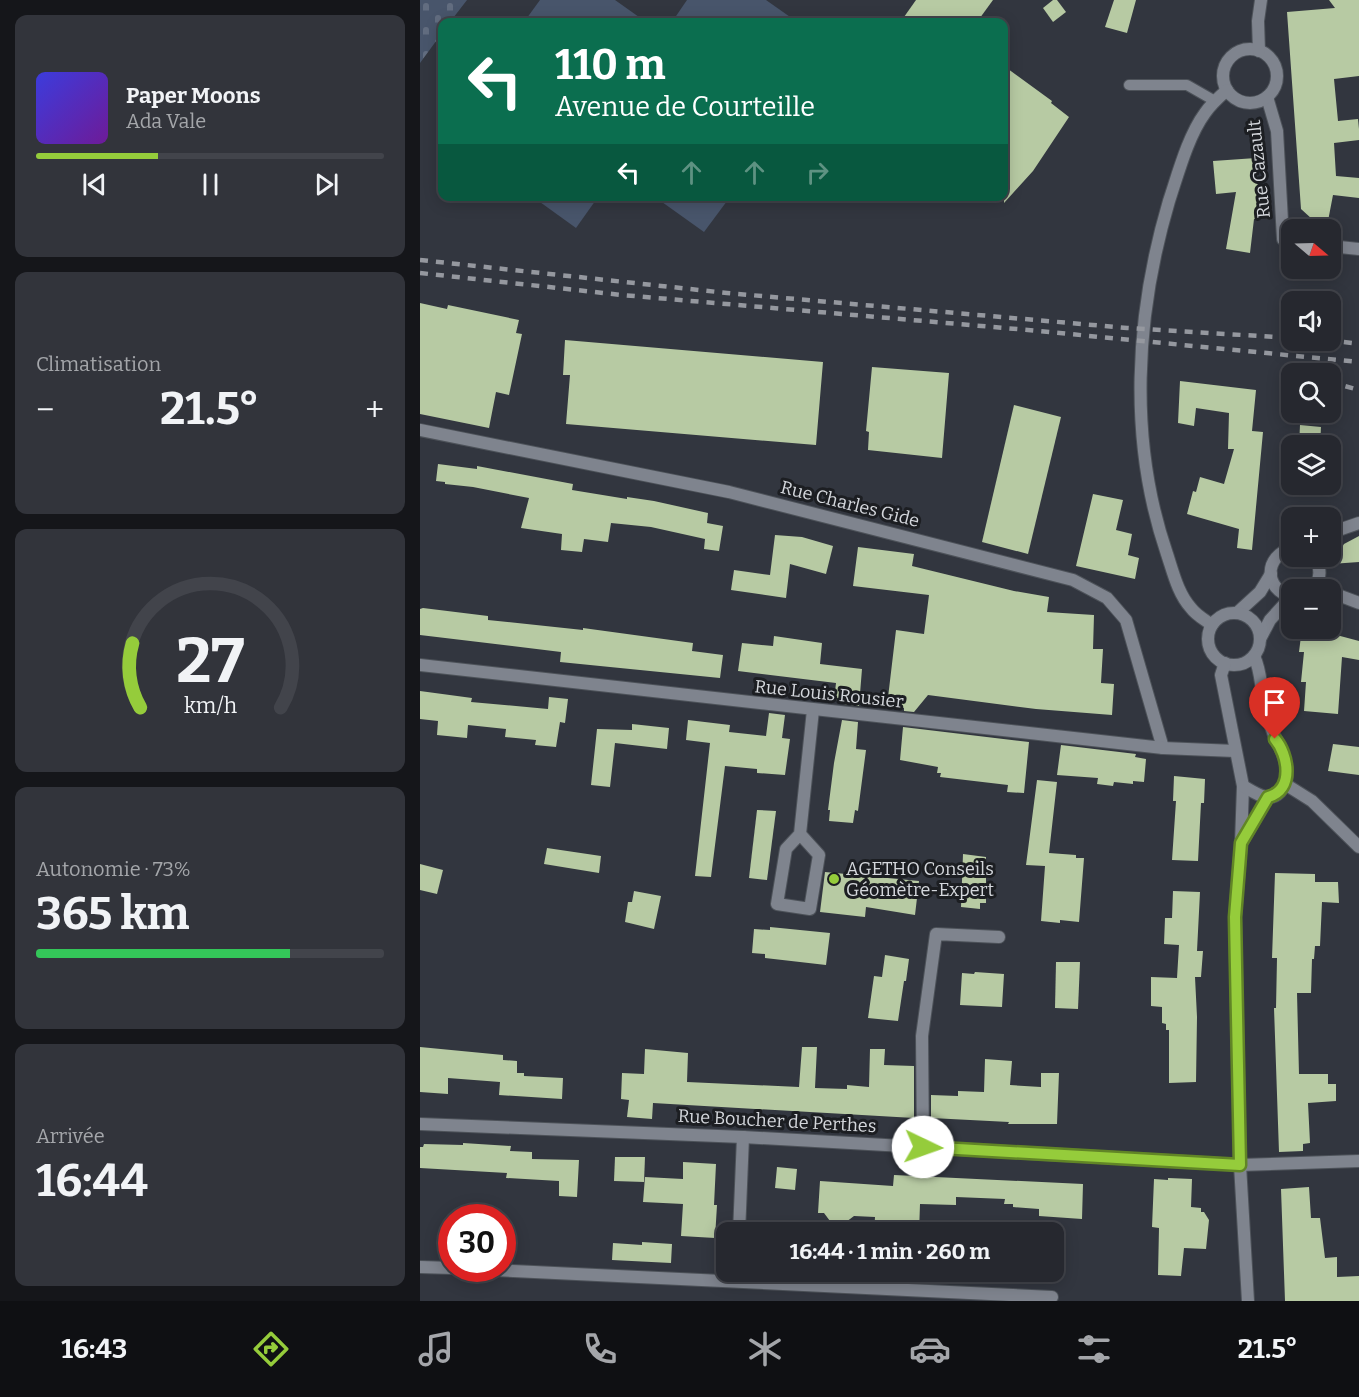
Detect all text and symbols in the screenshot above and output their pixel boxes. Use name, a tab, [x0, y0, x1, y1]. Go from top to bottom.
text: 110 m	[555, 40, 666, 90]
icon: left	[456, 42, 534, 120]
text: Paper Moons	[126, 82, 261, 109]
text: Avenue de Courteille	[555, 91, 815, 123]
text: Ada Vale	[126, 109, 206, 133]
street label: Rue Cazault	[1243, 118, 1275, 219]
icon: left	[612, 156, 645, 189]
icon: ahead	[675, 156, 708, 189]
icon: ahead	[738, 156, 771, 189]
icon: right	[801, 156, 834, 189]
icon: previous	[78, 168, 111, 201]
icon: pause	[194, 168, 227, 201]
icon: next	[310, 168, 343, 201]
north arrow	[1281, 219, 1341, 279]
map controls	[1281, 219, 1341, 639]
button: sound	[1281, 291, 1341, 351]
text: Climatisation	[36, 352, 161, 376]
button: search	[1281, 363, 1341, 423]
text: 21.5°	[160, 382, 259, 436]
text: −	[36, 390, 54, 430]
text: +	[365, 390, 384, 430]
button: layers	[1281, 435, 1341, 495]
street label: Rue Charles Gide	[778, 476, 922, 532]
button: +	[1281, 507, 1341, 567]
button: −	[1281, 579, 1341, 639]
text: 27	[176, 624, 244, 699]
street label: Rue Louis Rousier	[753, 675, 905, 713]
pin	[1249, 677, 1300, 739]
icon: arrive	[1258, 686, 1291, 719]
text: km/h	[183, 693, 237, 719]
text: Autonomie · 73%	[36, 857, 191, 881]
place label: AGETHO Conseils Géomètre-Expert	[846, 858, 995, 901]
marker: AGETHO Conseils Géomètre-Expert	[827, 872, 841, 886]
text: 365 km	[36, 887, 190, 941]
street label: Rue Boucher de Perthes	[677, 1105, 877, 1137]
position arrow	[891, 1115, 955, 1179]
text: Arrivée	[36, 1124, 105, 1148]
text: 16:44	[36, 1154, 148, 1208]
speed limit sign: 30	[438, 1204, 516, 1282]
text: 16:44 · 1 min · 260 m	[790, 1238, 990, 1265]
icon: directions	[250, 1328, 292, 1370]
icon: music	[415, 1328, 457, 1370]
icon: phone	[579, 1328, 621, 1370]
icon: climate	[744, 1328, 786, 1370]
icon: car	[909, 1328, 951, 1370]
icon: filters	[1073, 1328, 1115, 1370]
text: 16:43	[61, 1333, 127, 1365]
text: 21.5°	[1238, 1333, 1298, 1365]

